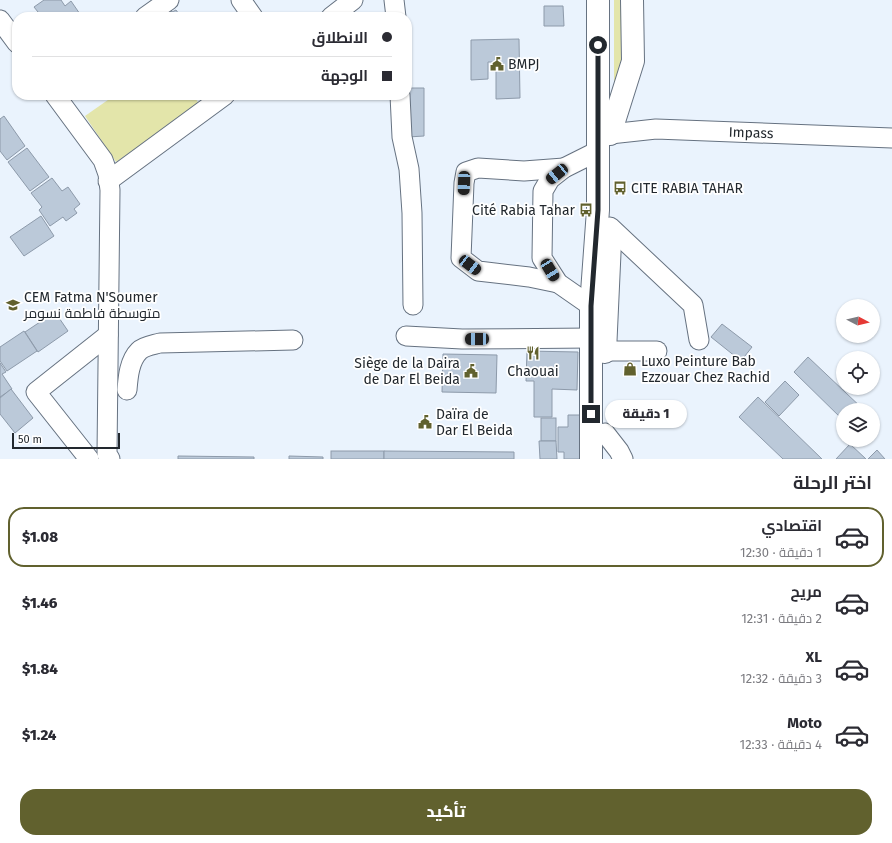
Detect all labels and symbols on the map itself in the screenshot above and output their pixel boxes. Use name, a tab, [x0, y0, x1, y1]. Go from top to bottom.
route start	[589, 36, 607, 54]
public building icon: BMPJ	[489, 56, 505, 72]
place label: BMPJ	[508, 56, 539, 73]
street label: Impass	[728, 124, 774, 142]
car	[544, 162, 570, 186]
car	[458, 171, 470, 195]
bus stop icon: CITE RABIA TAHAR	[612, 180, 628, 196]
place label: CITE RABIA TAHAR	[631, 180, 743, 197]
place label: Cité Rabia Tahar	[472, 202, 576, 219]
bus stop icon: Cité Rabia Tahar	[578, 202, 594, 218]
car	[457, 253, 483, 277]
car	[539, 257, 561, 283]
place label: CEM Fatma N'Soumer متوسطة فاطمة نسومر	[23, 289, 160, 322]
school or university icon: CEM Fatma N'Soumer متوسطة فاطمة نسومر	[5, 297, 21, 313]
north arrow	[836, 299, 880, 343]
car	[465, 333, 489, 345]
restaurant icon: Chaouai	[525, 345, 541, 361]
place label: Luxo Peinture Bab Ezzouar Chez Rachid	[641, 353, 770, 386]
place label: Siège de la Daira de Dar El Beida	[354, 355, 460, 388]
shop icon: Luxo Peinture Bab Ezzouar Chez Rachid	[622, 361, 638, 377]
public building icon: Siège de la Daira de Dar El Beida	[463, 363, 479, 379]
place label: Chaouai	[507, 363, 559, 380]
callout: 1 دقيقة	[605, 400, 687, 428]
route end	[582, 405, 600, 423]
place label: Daïra de Dar El Beida	[436, 406, 513, 439]
public building icon: Daïra de Dar El Beida	[417, 414, 433, 430]
scale bar	[12, 431, 120, 450]

